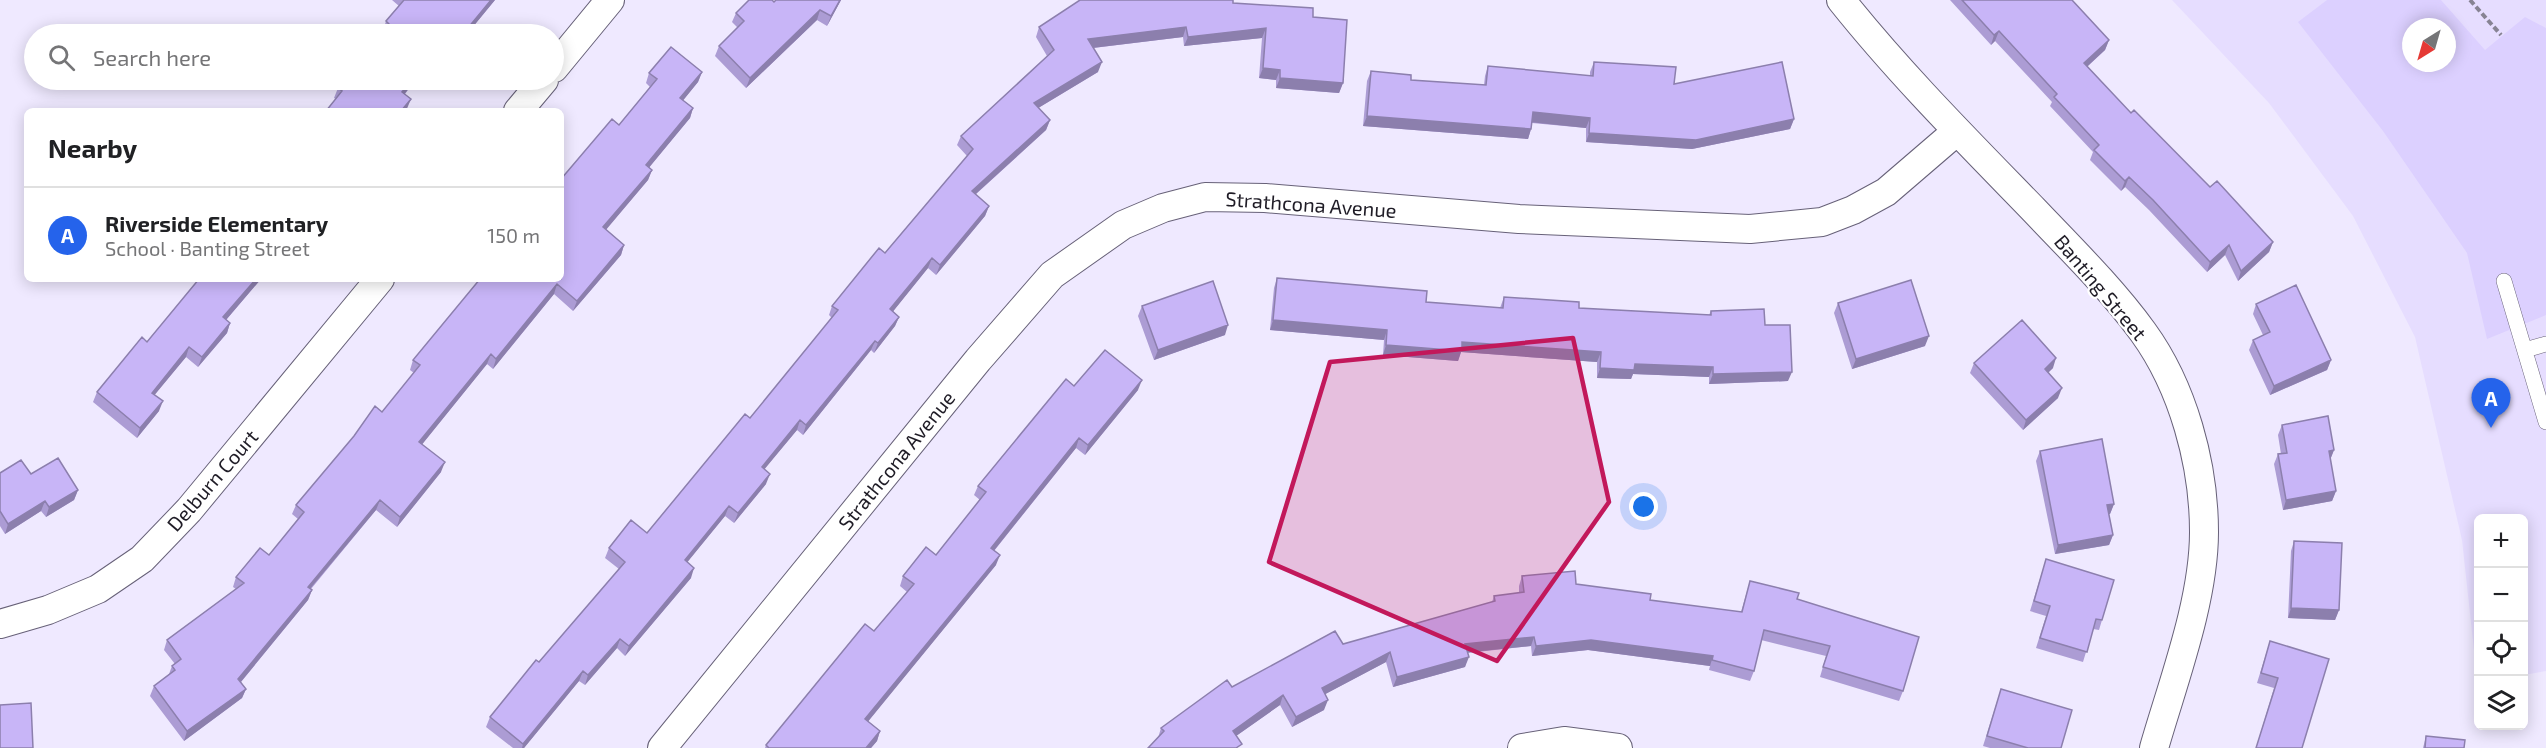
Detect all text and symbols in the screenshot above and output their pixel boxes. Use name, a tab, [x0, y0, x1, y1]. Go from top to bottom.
north arrow	[2402, 18, 2456, 72]
search box	[24, 24, 564, 90]
icon: search	[45, 41, 78, 74]
text: Search here	[93, 44, 211, 70]
text: Nearby	[48, 132, 137, 163]
street label: Strathcona Avenue	[1225, 186, 1397, 222]
text: Riverside Elementary	[105, 210, 328, 236]
text: A	[61, 223, 74, 247]
text: 150 m	[487, 223, 540, 247]
street label: Banting Street	[2050, 229, 2152, 345]
text: School · Banting Street	[105, 236, 310, 260]
pin: A	[2472, 378, 2510, 428]
street label: Strathcona Avenue	[833, 386, 959, 534]
street label: Delburn Court	[161, 424, 263, 536]
your location	[1629, 492, 1658, 521]
map controls	[2474, 514, 2528, 730]
button: +	[2474, 514, 2528, 568]
button: −	[2474, 568, 2528, 622]
button: locate	[2474, 622, 2528, 676]
button: layers	[2474, 676, 2528, 730]

